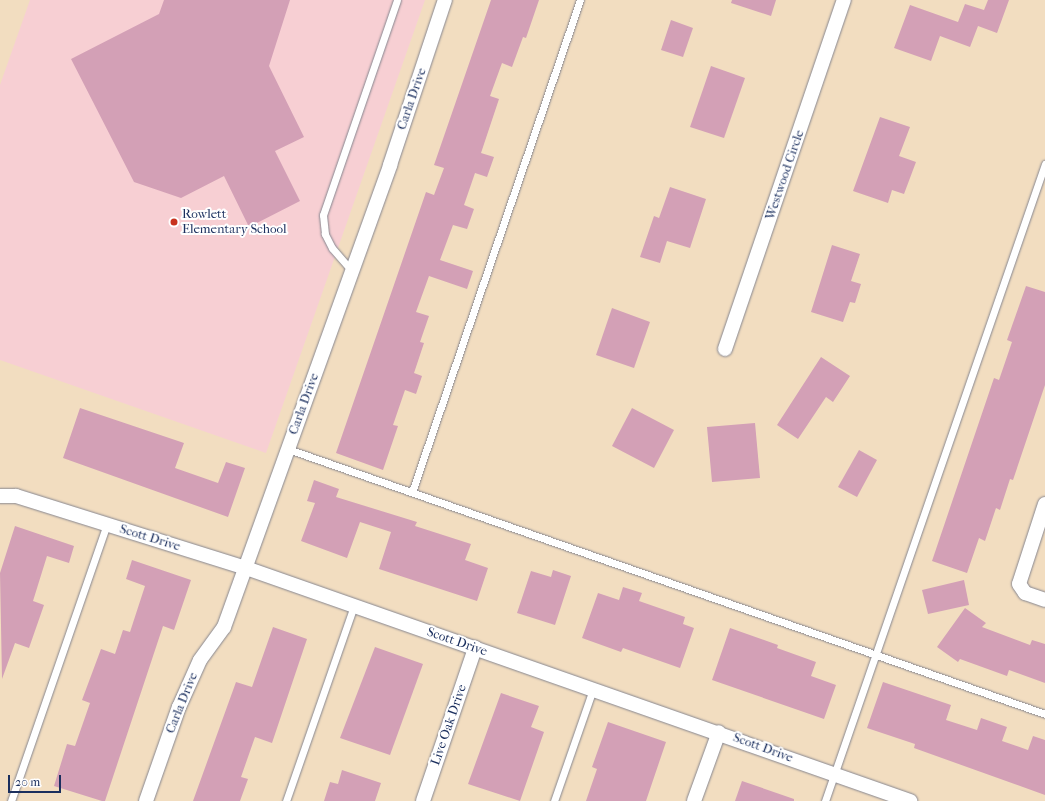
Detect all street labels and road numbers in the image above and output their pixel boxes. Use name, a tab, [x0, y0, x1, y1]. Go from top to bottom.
street label: Carla Drive	[394, 66, 430, 132]
street label: Westwood Circle	[762, 128, 808, 222]
street label: Carla Drive	[286, 371, 322, 437]
street label: Scott Drive	[118, 521, 182, 555]
street label: Scott Drive	[425, 624, 489, 660]
street label: Carla Drive	[163, 670, 201, 736]
street label: Live Oak Drive	[428, 683, 470, 767]
street label: Scott Drive	[731, 730, 795, 766]

